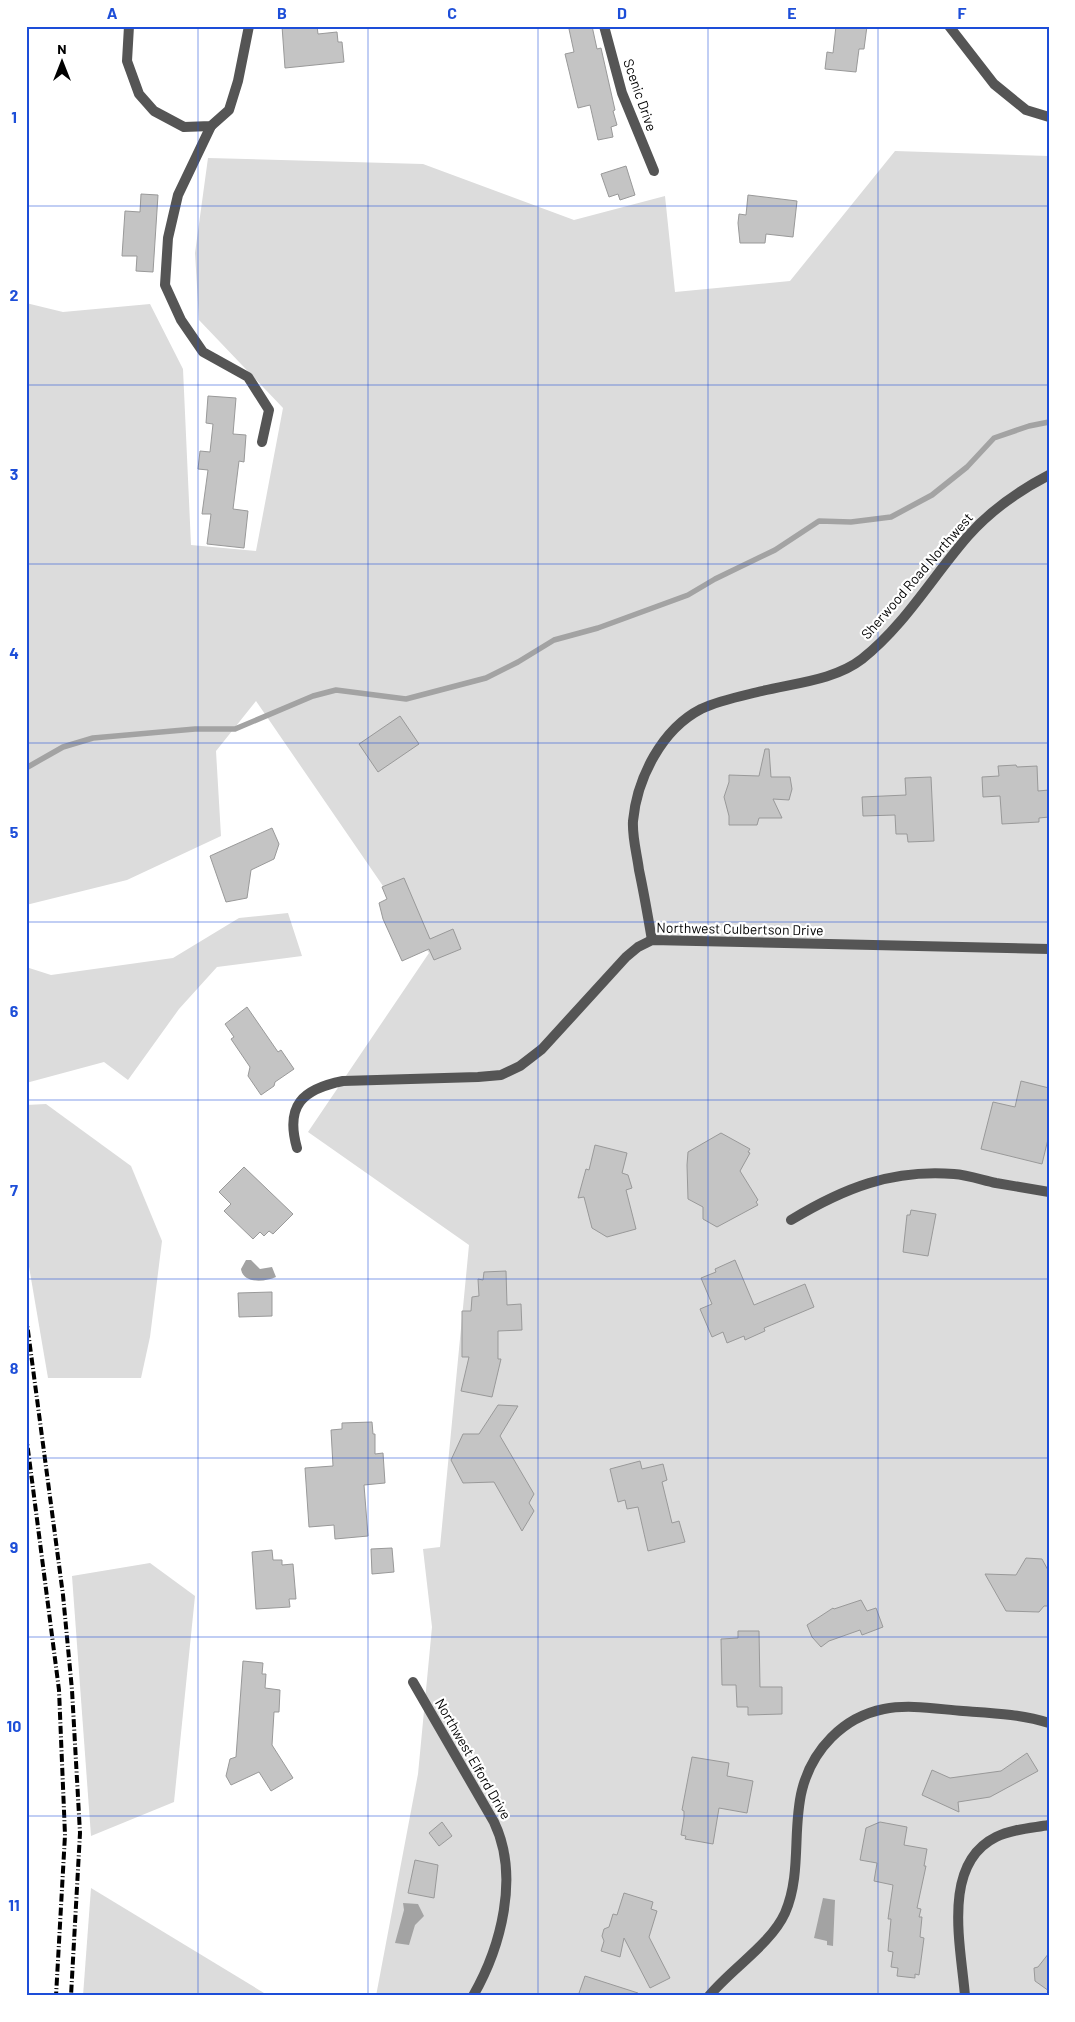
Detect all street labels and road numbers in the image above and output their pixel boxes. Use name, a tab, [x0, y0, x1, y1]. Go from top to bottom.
street label: Scenic Drive	[620, 56, 661, 133]
street label: Sherwood Road Northwest	[857, 509, 976, 642]
street label: Northwest Culbertson Drive	[656, 919, 824, 938]
street label: Northwest Elford Drive	[432, 1695, 515, 1822]

